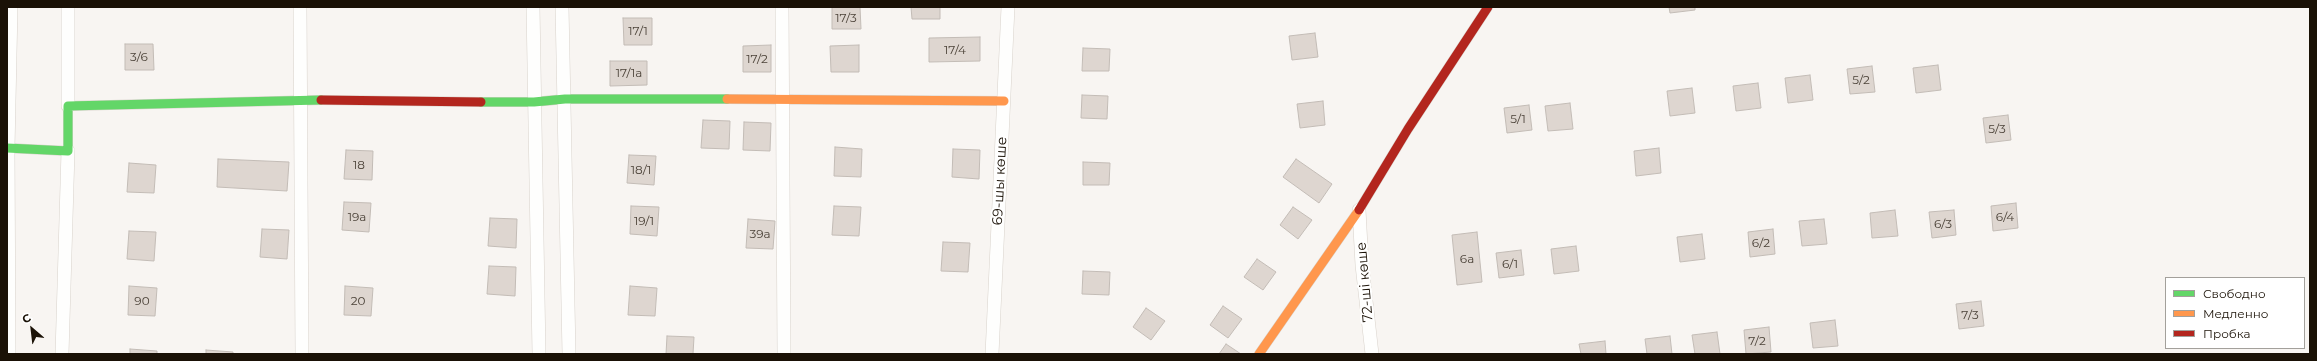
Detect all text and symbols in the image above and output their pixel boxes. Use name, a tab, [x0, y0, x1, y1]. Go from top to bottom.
house number: 17/3	[835, 11, 857, 25]
house number: 17/1	[628, 24, 648, 38]
house number: 17/4	[944, 43, 966, 57]
house number: 3/6	[130, 50, 148, 64]
house number: 17/2	[746, 52, 768, 66]
house number: 17/1а	[616, 66, 642, 80]
house number: 5/2	[1852, 73, 1870, 87]
house number: 5/1	[1510, 112, 1526, 126]
house number: 5/3	[1988, 122, 2006, 136]
street label: 69-шы көше	[989, 136, 1011, 226]
house number: 18	[353, 158, 365, 172]
house number: 18/1	[631, 163, 651, 177]
house number: 19а	[348, 210, 366, 224]
house number: 6/4	[1996, 210, 2014, 224]
house number: 19/1	[634, 214, 654, 228]
house number: 6/3	[1934, 217, 1952, 231]
house number: 39а	[749, 227, 771, 241]
house number: 6/2	[1752, 236, 1770, 250]
street label: 72-ші көше	[1353, 241, 1377, 323]
house number: 6а	[1460, 252, 1474, 266]
house number: 6/1	[1502, 257, 1518, 271]
legend	[2165, 277, 2305, 349]
text: Свободно	[2203, 286, 2266, 301]
house number: 90	[134, 294, 150, 308]
house number: 20	[351, 294, 365, 308]
text: Медленно	[2203, 306, 2268, 321]
house number: 7/3	[1961, 308, 1979, 322]
north arrow	[12, 309, 52, 349]
text: С	[20, 310, 33, 326]
text: Пробка	[2203, 326, 2251, 341]
house number: 7/2	[1748, 334, 1766, 348]

